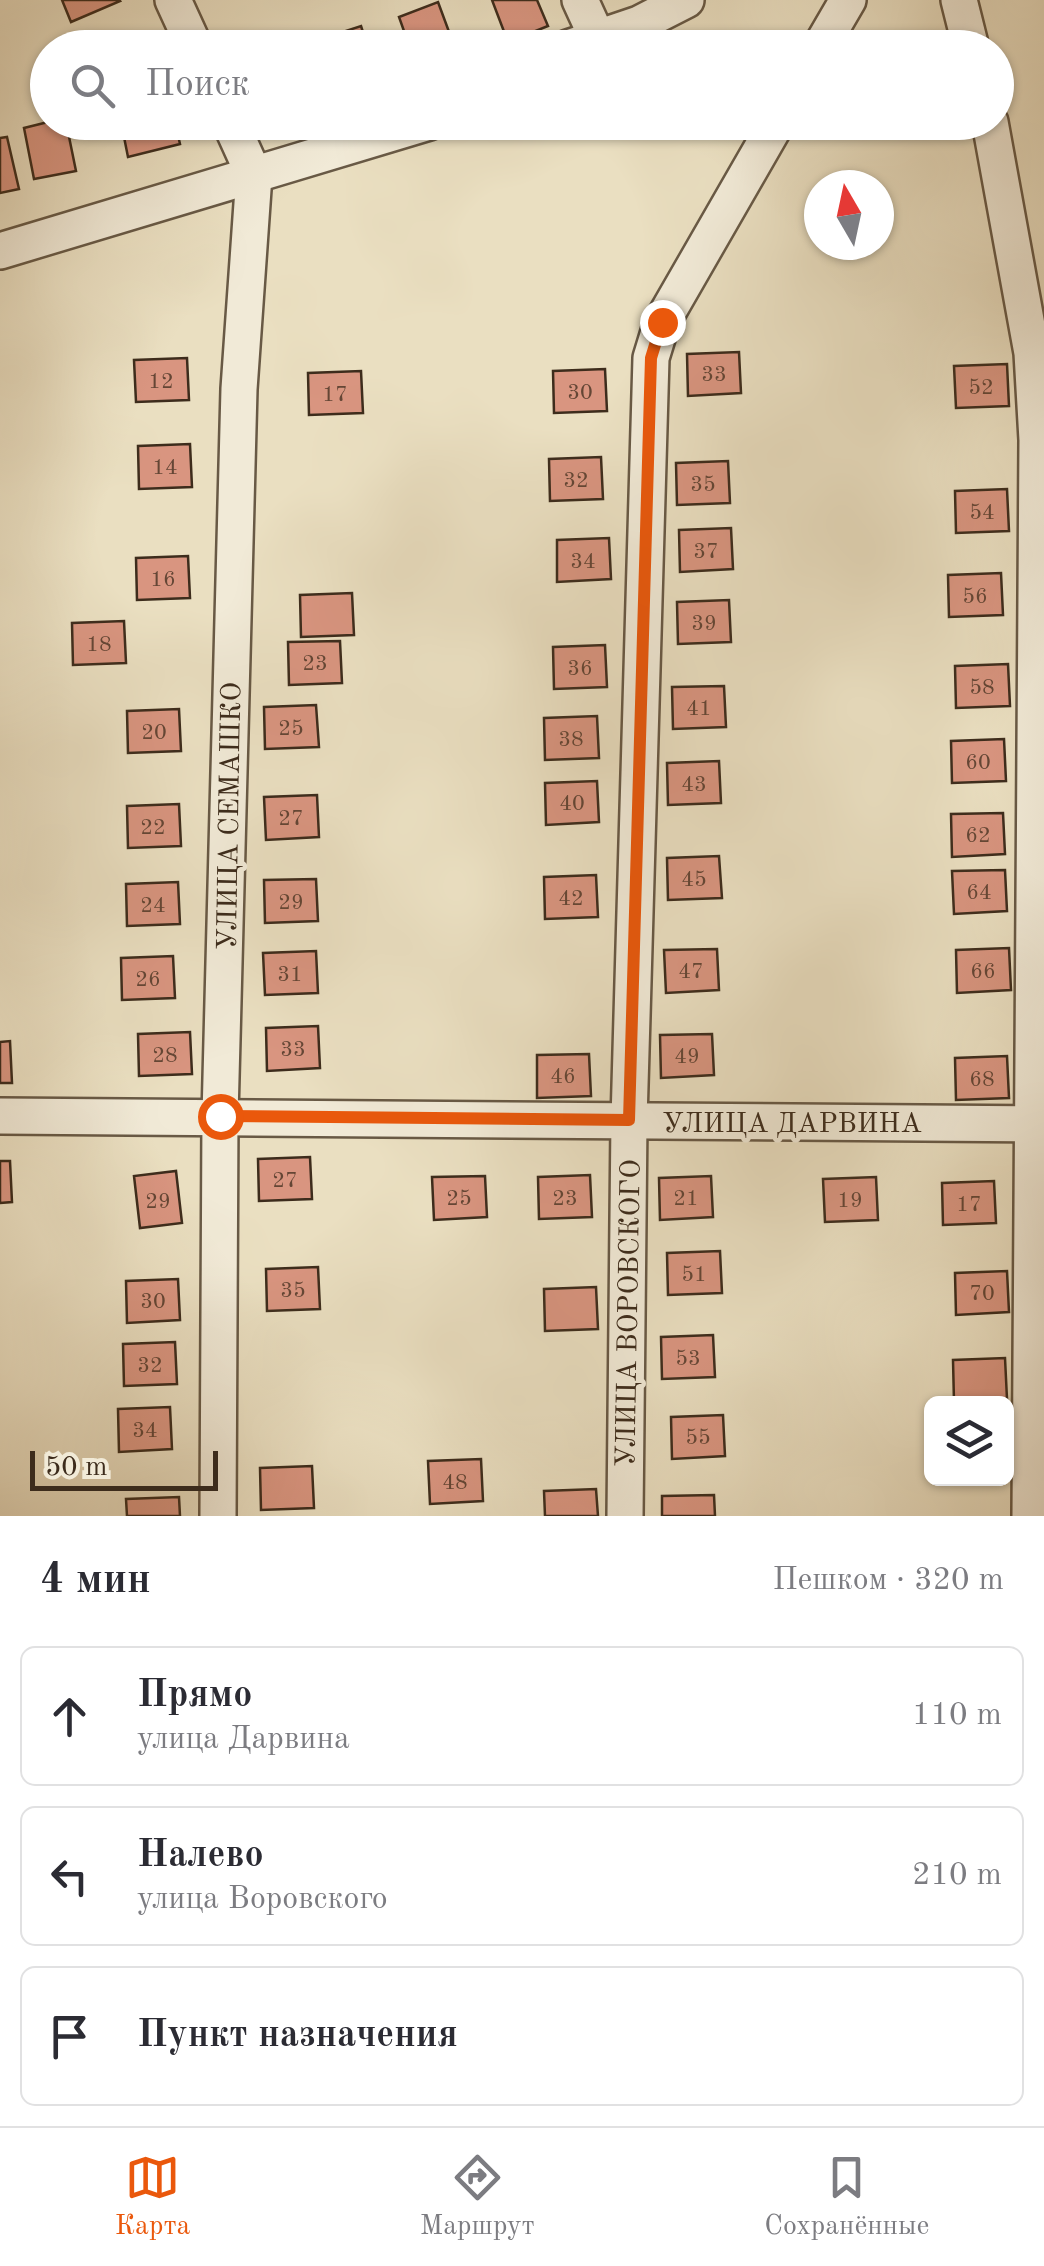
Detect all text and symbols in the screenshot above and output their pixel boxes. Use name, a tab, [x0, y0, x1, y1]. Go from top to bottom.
search box	[30, 30, 1014, 140]
icon: search	[65, 58, 120, 113]
text: Поиск	[145, 66, 250, 104]
north arrow	[804, 170, 894, 260]
route end	[640, 300, 686, 346]
house number: 33	[701, 364, 727, 386]
house number: 12	[148, 371, 174, 393]
house number: 52	[968, 377, 994, 399]
house number: 30	[567, 382, 593, 404]
house number: 17	[322, 384, 348, 406]
house number: 14	[152, 457, 178, 479]
house number: 32	[563, 470, 589, 492]
house number: 35	[690, 474, 716, 496]
house number: 54	[969, 502, 995, 524]
house number: 37	[693, 541, 719, 563]
house number: 34	[570, 551, 596, 573]
house number: 16	[150, 569, 176, 591]
house number: 56	[962, 586, 988, 608]
house number: 39	[691, 613, 717, 635]
house number: 18	[86, 634, 112, 656]
house number: 23	[302, 653, 328, 675]
house number: 36	[567, 658, 593, 680]
house number: 58	[969, 677, 995, 699]
street label: УЛИЦА СЕМАШКО	[215, 682, 247, 950]
house number: 41	[686, 698, 712, 720]
house number: 25	[278, 718, 304, 740]
house number: 20	[141, 722, 167, 744]
house number: 38	[558, 729, 584, 751]
house number: 60	[965, 752, 991, 774]
house number: 43	[681, 774, 707, 796]
house number: 40	[559, 793, 585, 815]
house number: 27	[278, 808, 304, 830]
house number: 22	[140, 817, 166, 839]
house number: 62	[965, 825, 991, 847]
house number: 45	[681, 869, 707, 891]
house number: 64	[966, 882, 992, 904]
house number: 42	[558, 888, 584, 910]
house number: 29	[278, 892, 304, 914]
house number: 24	[140, 895, 166, 917]
house number: 47	[678, 961, 704, 983]
house number: 66	[970, 961, 996, 983]
house number: 31	[277, 964, 303, 986]
house number: 26	[135, 969, 161, 991]
house number: 33	[280, 1039, 306, 1061]
house number: 28	[152, 1045, 178, 1067]
house number: 49	[674, 1046, 700, 1068]
house number: 46	[550, 1066, 576, 1088]
house number: 68	[969, 1069, 995, 1091]
route start	[198, 1094, 244, 1140]
street label: УЛИЦА ДАРВИНА	[662, 1111, 922, 1139]
street label: УЛИЦА ВОРОВСКОГО	[613, 1159, 647, 1467]
house number: 27	[272, 1170, 298, 1192]
house number: 25	[446, 1188, 472, 1210]
house number: 23	[552, 1188, 578, 1210]
house number: 21	[673, 1188, 699, 1210]
house number: 19	[837, 1190, 863, 1212]
house number: 29	[145, 1191, 171, 1213]
house number: 17	[956, 1194, 982, 1216]
house number: 51	[681, 1264, 707, 1286]
house number: 35	[280, 1280, 306, 1302]
house number: 70	[969, 1283, 995, 1305]
house number: 30	[140, 1291, 166, 1313]
house number: 53	[675, 1348, 701, 1370]
house number: 32	[137, 1355, 163, 1377]
map controls	[924, 1396, 1014, 1486]
button: layers	[924, 1396, 1014, 1486]
house number: 34	[132, 1420, 158, 1442]
house number: 55	[685, 1427, 711, 1449]
scale bar	[30, 1446, 218, 1490]
text: 50 m	[45, 1454, 108, 1482]
house number: 48	[442, 1472, 468, 1494]
text: 4 мин	[40, 1560, 151, 1602]
text: Пешком · 320 m	[772, 1565, 1004, 1597]
text: Прямо	[137, 1677, 252, 1715]
icon: ahead	[42, 1689, 97, 1744]
text: 110 m	[912, 1700, 1002, 1732]
text: улица Дарвина	[137, 1724, 350, 1756]
text: Налево	[137, 1837, 264, 1875]
icon: left	[42, 1849, 97, 1904]
text: 210 m	[912, 1860, 1002, 1892]
text: улица Воровского	[137, 1884, 388, 1916]
icon: arrive	[42, 2009, 97, 2064]
text: Пункт назначения	[137, 2017, 458, 2055]
tab: Карта	[115, 2150, 190, 2245]
tab: Маршрут	[420, 2150, 535, 2245]
tab: Сохранённые	[764, 2150, 929, 2245]

